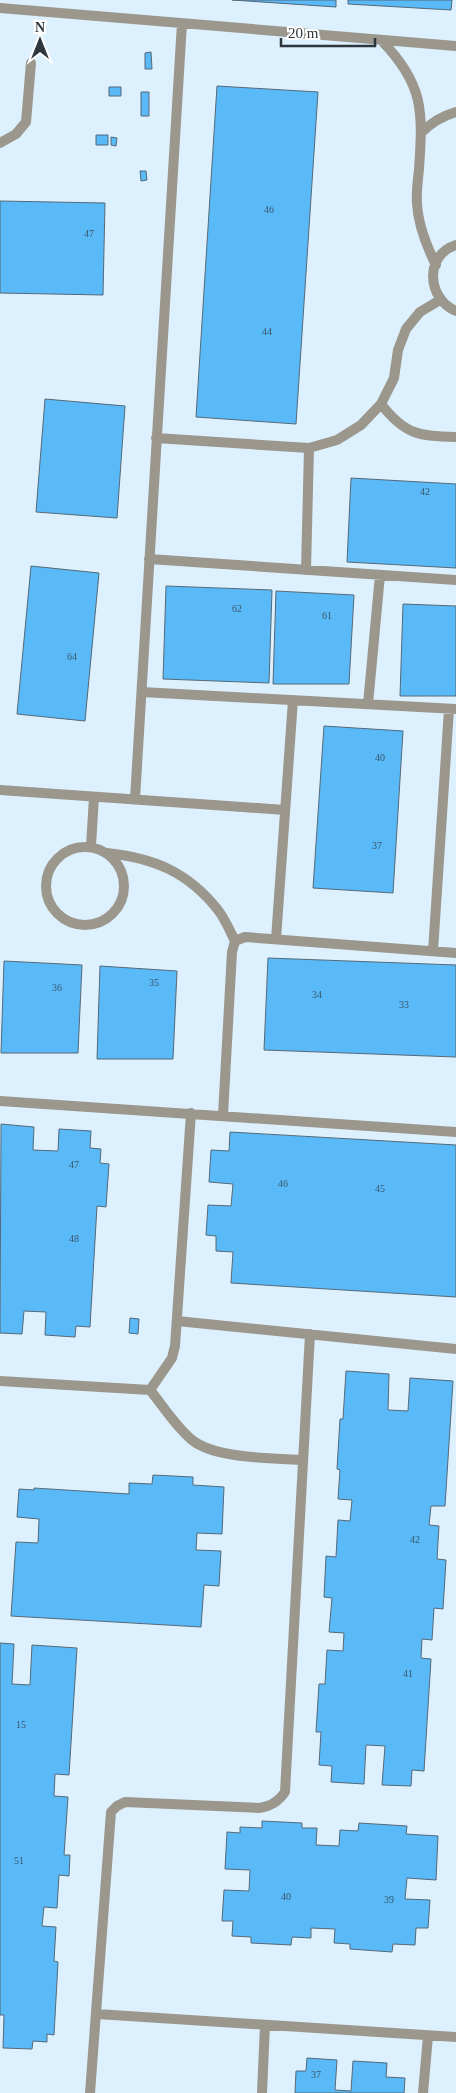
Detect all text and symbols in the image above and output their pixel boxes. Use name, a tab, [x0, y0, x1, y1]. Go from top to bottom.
north arrow	[15, 15, 65, 65]
scale bar	[281, 15, 375, 47]
text: N	[35, 20, 45, 35]
text: 20 m	[288, 25, 319, 41]
house number: 46	[264, 204, 274, 215]
house number: 47	[84, 228, 94, 239]
house number: 44	[262, 326, 272, 337]
house number: 42	[420, 486, 430, 497]
house number: 62	[232, 603, 242, 614]
house number: 61	[322, 610, 332, 621]
house number: 64	[67, 651, 77, 662]
house number: 40	[375, 752, 385, 763]
house number: 37	[372, 840, 382, 851]
house number: 35	[149, 977, 159, 988]
house number: 36	[52, 982, 62, 993]
house number: 34	[312, 989, 322, 1000]
house number: 33	[399, 999, 409, 1010]
house number: 47	[69, 1159, 79, 1170]
house number: 46	[278, 1178, 288, 1189]
house number: 45	[375, 1183, 385, 1194]
house number: 48	[69, 1233, 79, 1244]
house number: 42	[410, 1534, 420, 1545]
house number: 41	[403, 1668, 413, 1679]
house number: 15	[16, 1719, 26, 1730]
house number: 51	[14, 1855, 24, 1866]
house number: 40	[281, 1891, 291, 1902]
house number: 39	[384, 1894, 394, 1905]
house number: 37	[311, 2069, 321, 2080]

